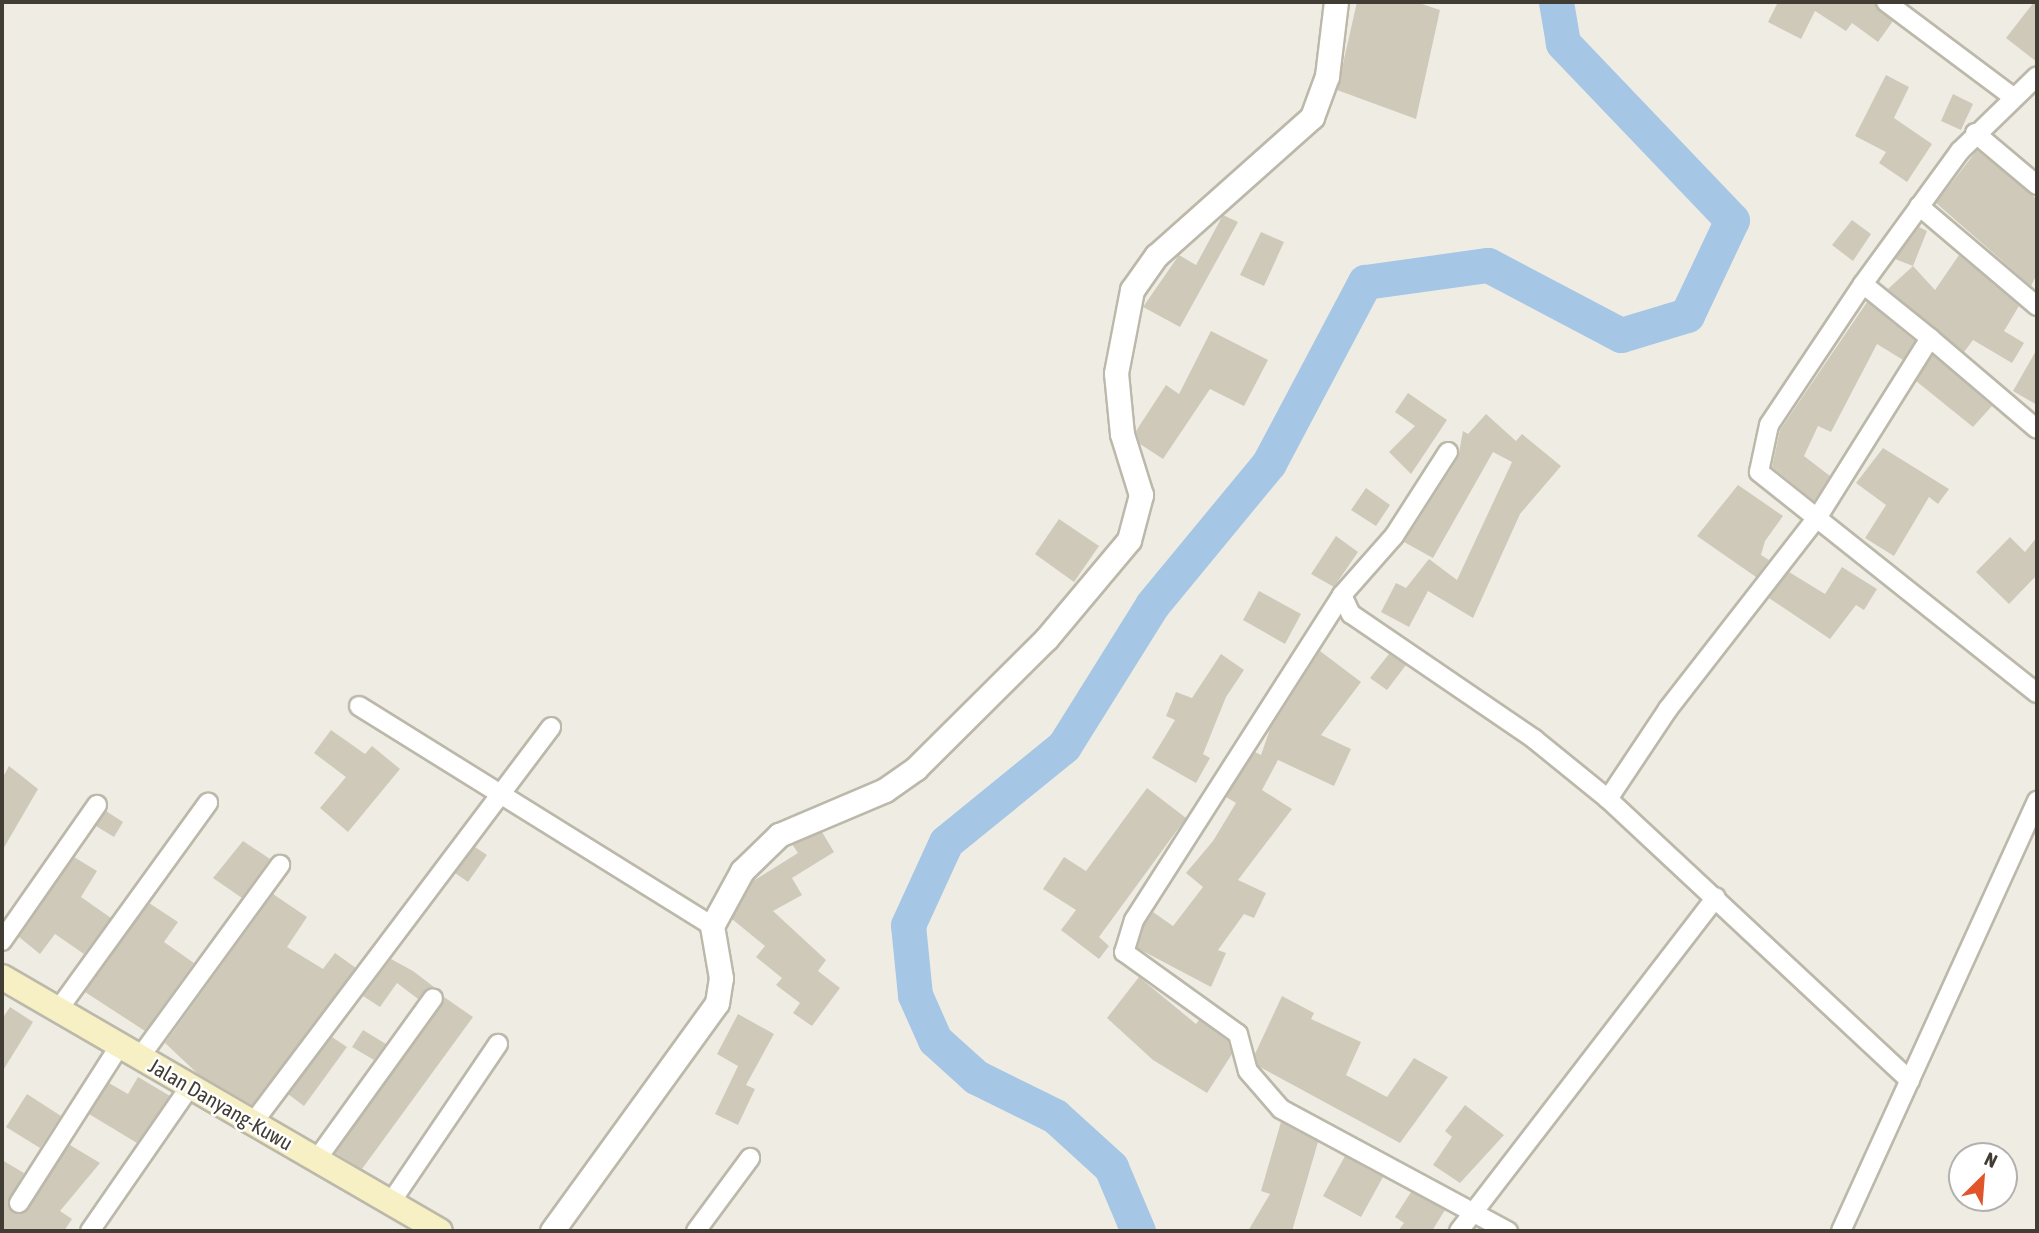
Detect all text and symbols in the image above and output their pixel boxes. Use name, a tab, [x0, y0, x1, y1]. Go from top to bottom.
street label: Jalan Danyang-Kuwu	[144, 1053, 298, 1155]
north arrow	[1948, 1142, 2018, 1212]
text: N	[1981, 1147, 2001, 1172]

